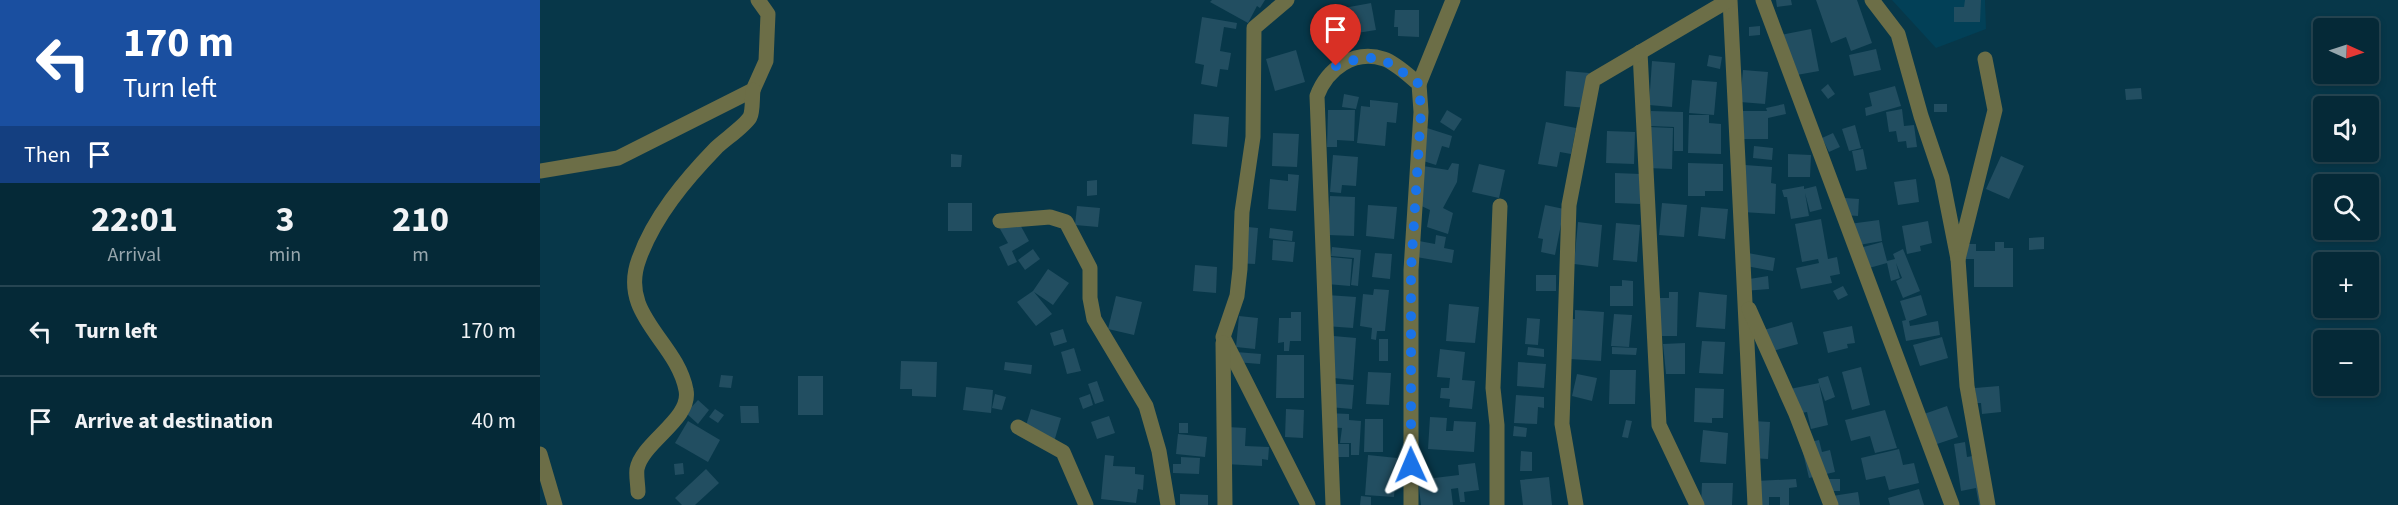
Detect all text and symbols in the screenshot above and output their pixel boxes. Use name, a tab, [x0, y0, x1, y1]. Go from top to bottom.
pin	[1310, 4, 1361, 66]
text: 170 m	[123, 13, 234, 73]
icon: arrive	[1319, 13, 1352, 46]
north arrow	[2313, 18, 2379, 84]
map controls	[2313, 18, 2379, 396]
icon: left	[24, 24, 102, 102]
text: Turn left	[123, 69, 217, 108]
button: sound	[2313, 96, 2379, 162]
icon: arrive	[83, 138, 116, 171]
text: Then	[24, 139, 71, 171]
button: search	[2313, 174, 2379, 240]
text: 22:01	[91, 194, 178, 245]
text: 3	[275, 194, 294, 245]
text: 210	[392, 194, 449, 245]
text: Arrival	[107, 241, 161, 269]
text: min	[269, 241, 301, 269]
text: m	[412, 241, 429, 269]
button: +	[2313, 252, 2379, 318]
icon: left	[24, 315, 57, 348]
text: Turn left	[75, 315, 157, 347]
text: 170 m	[461, 315, 516, 347]
button: −	[2313, 330, 2379, 396]
icon: arrive	[24, 405, 57, 438]
text: Arrive at destination	[75, 405, 273, 437]
text: 40 m	[471, 405, 516, 437]
position arrow	[1379, 433, 1443, 497]

